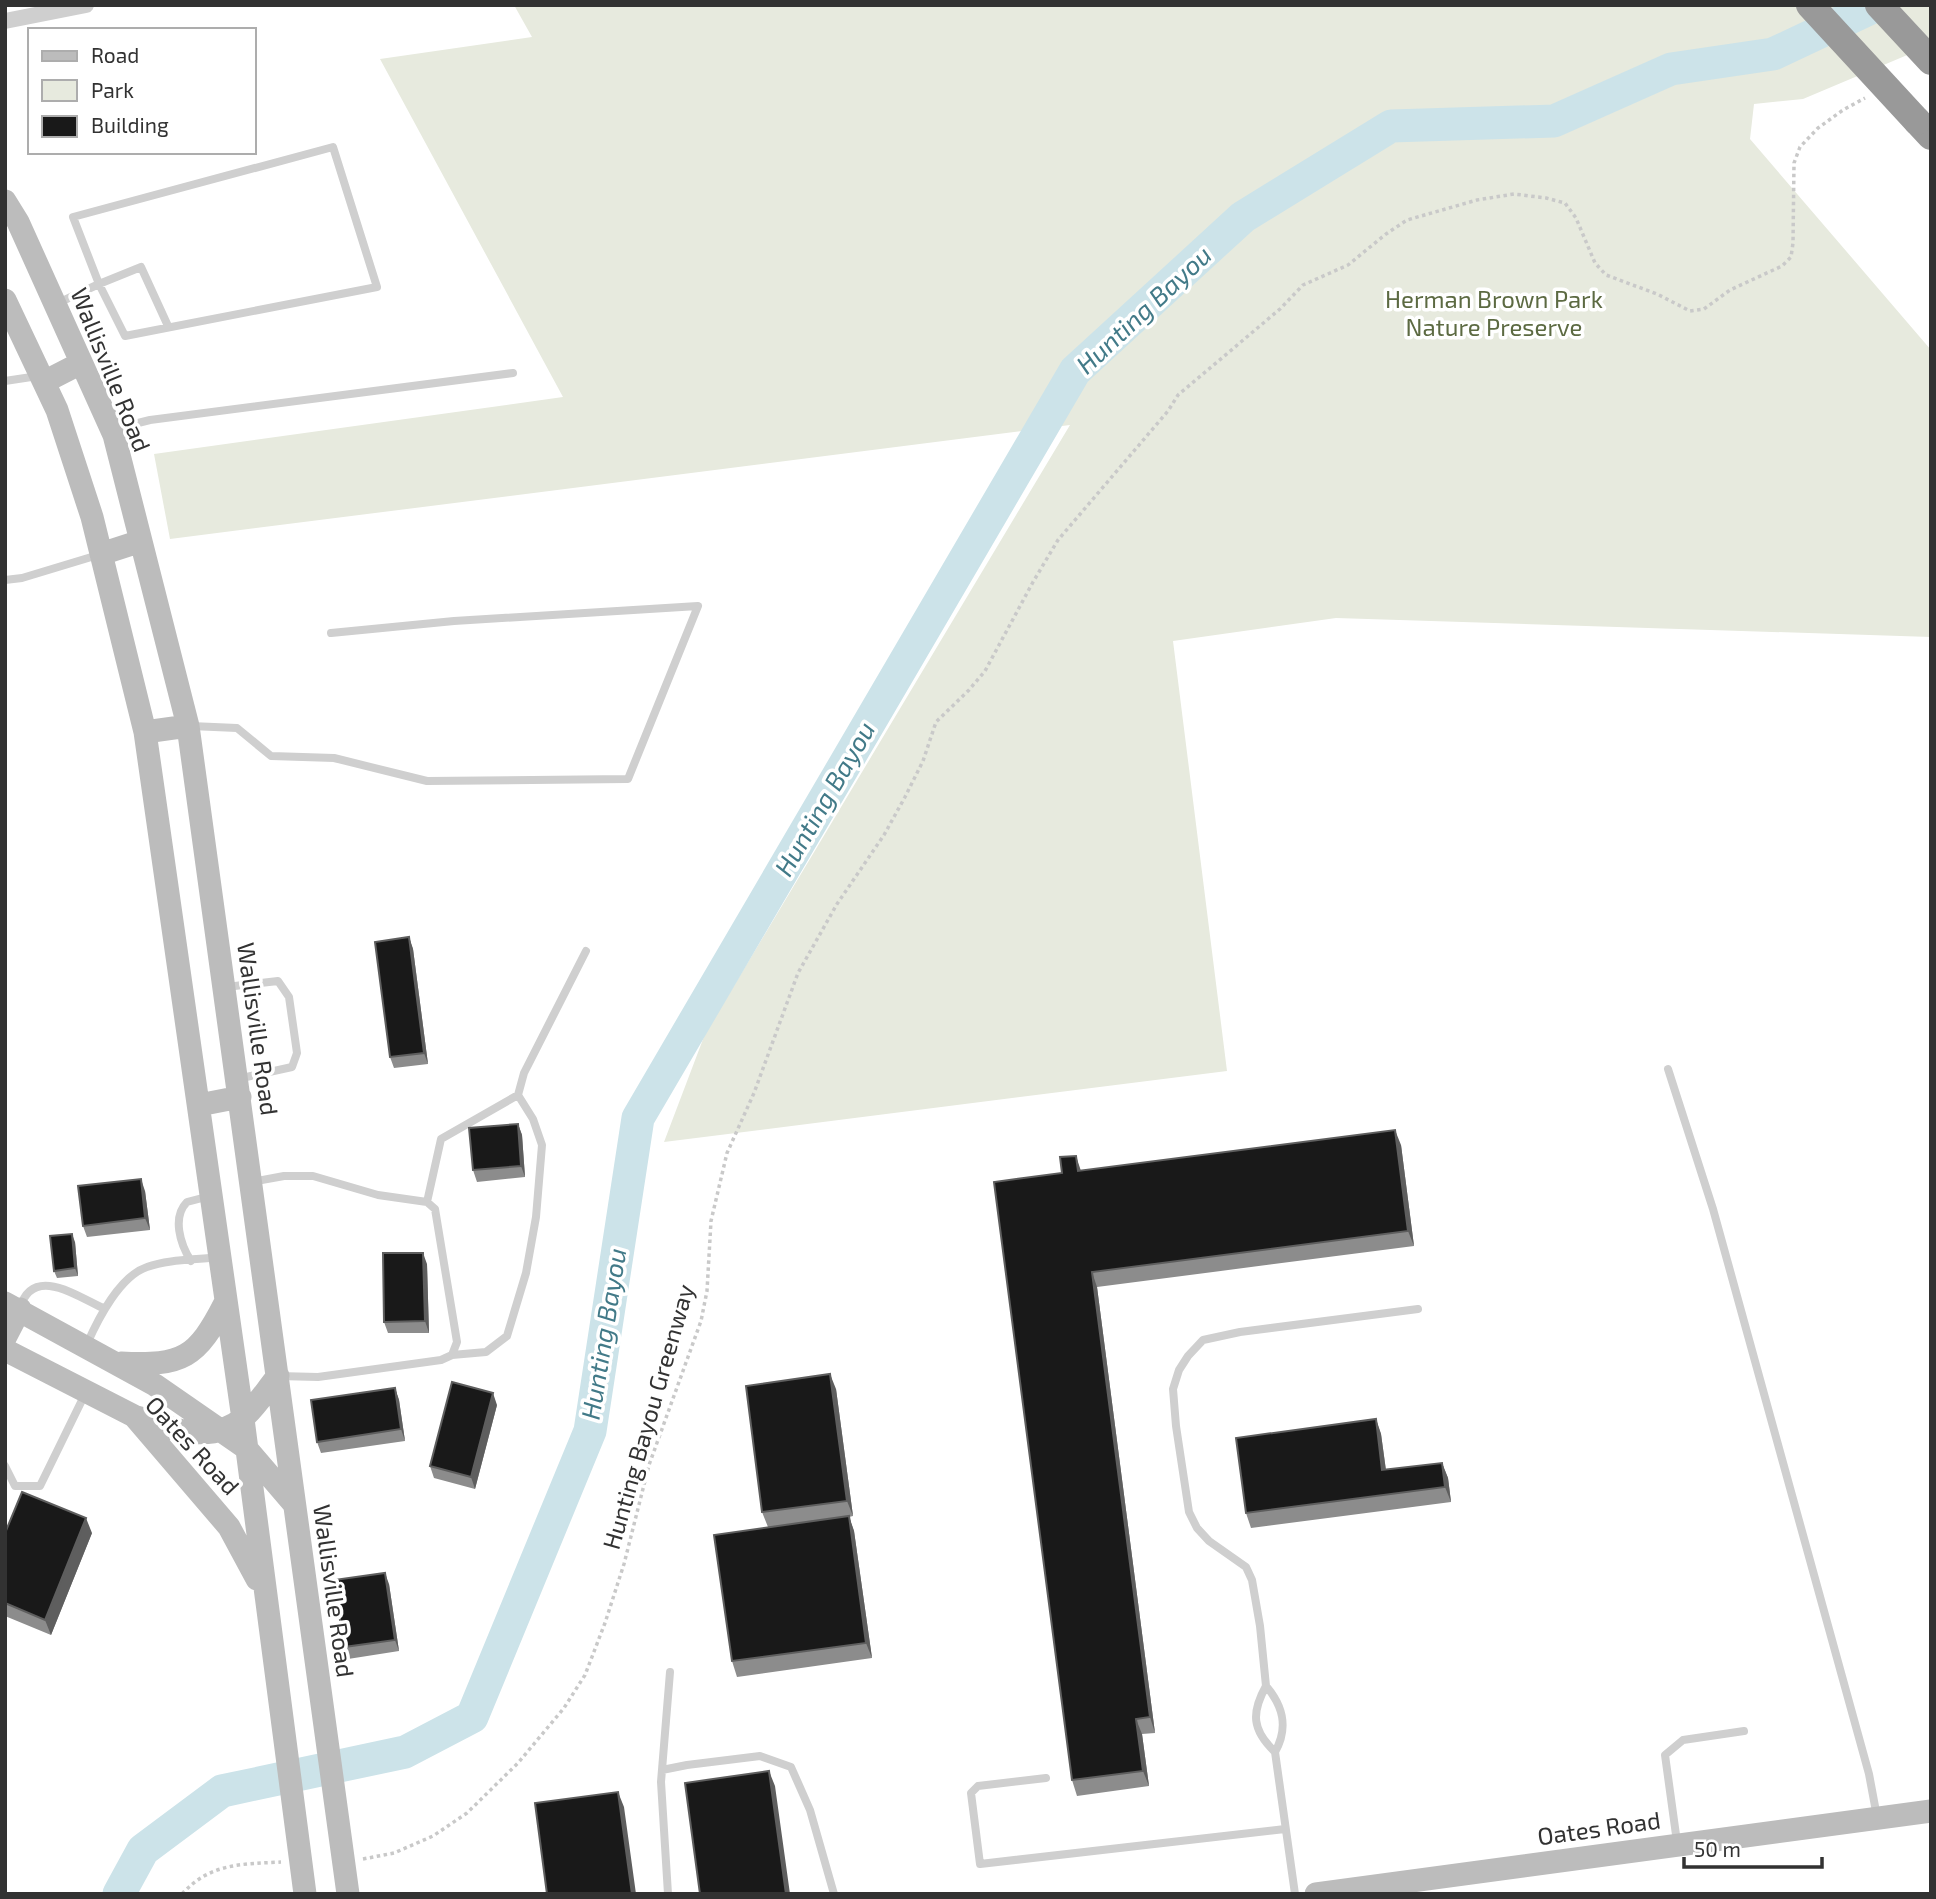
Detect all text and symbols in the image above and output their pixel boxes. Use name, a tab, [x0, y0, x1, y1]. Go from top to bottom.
legend	[28, 28, 256, 154]
text: Road	[91, 42, 139, 67]
text: Park	[91, 77, 134, 102]
text: Building	[91, 112, 169, 137]
water label: Hunting Bayou	[1069, 238, 1218, 380]
street label: Wallisville Road	[65, 283, 158, 456]
park label: Herman Brown Park Nature Preserve	[1385, 284, 1603, 341]
water label: Hunting Bayou	[767, 715, 881, 882]
street label: Wallisville Road	[232, 940, 285, 1117]
water label: Hunting Bayou	[574, 1246, 632, 1422]
street label: Hunting Bayou Greenway	[596, 1280, 699, 1552]
street label: Oates Road	[140, 1390, 246, 1500]
street label: Wallisville Road	[308, 1502, 361, 1679]
street label: Oates Road	[1535, 1805, 1662, 1851]
scale bar	[1684, 1826, 1822, 1870]
text: 50 m	[1694, 1836, 1741, 1861]

